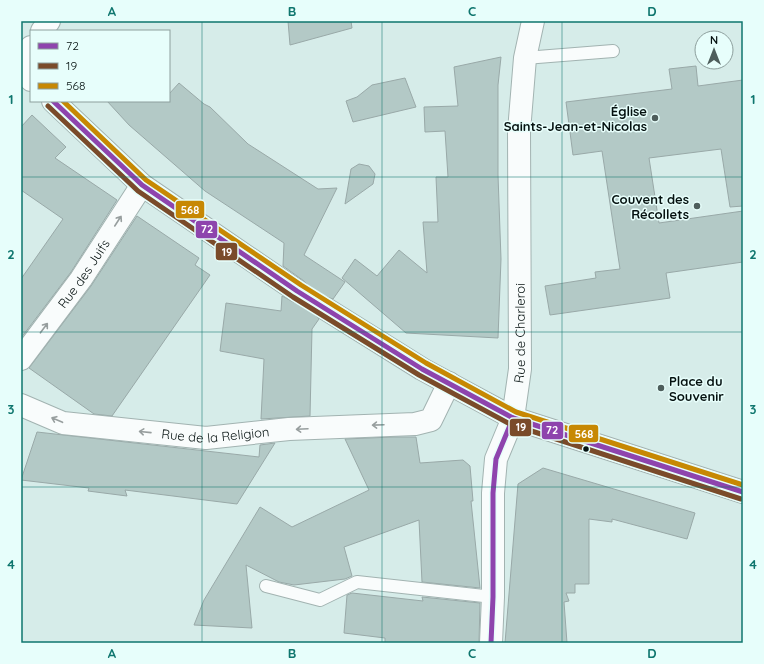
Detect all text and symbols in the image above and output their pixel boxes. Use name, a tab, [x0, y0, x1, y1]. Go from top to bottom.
text: A	[108, 3, 117, 19]
text: B	[288, 3, 296, 19]
text: C	[468, 3, 476, 19]
text: D	[647, 3, 657, 19]
legend	[30, 30, 170, 102]
north arrow	[694, 30, 734, 70]
text: N	[710, 33, 718, 47]
text: 72	[66, 38, 79, 53]
text: 19	[66, 58, 77, 73]
text: 568	[66, 78, 85, 93]
text: 1	[8, 91, 14, 107]
text: 1	[750, 91, 756, 107]
place label: Église Saints-Jean-et-Nicolas	[504, 103, 647, 134]
marker: Église Saints-Jean-et-Nicolas	[650, 113, 660, 123]
place label: Couvent des Récollets	[611, 191, 689, 222]
line badge: 568	[175, 200, 205, 219]
marker: Couvent des Récollets	[692, 201, 702, 211]
text: 568	[181, 203, 199, 217]
one-way arrow	[115, 215, 123, 227]
line badge: 72	[195, 220, 218, 239]
text: 72	[201, 222, 213, 236]
street label: Rue des Juifs	[54, 236, 113, 311]
line badge: 19	[215, 242, 238, 261]
text: 19	[222, 245, 232, 259]
text: 2	[7, 246, 15, 262]
text: 2	[749, 246, 757, 262]
street label: Rue de Charleroi	[510, 283, 528, 384]
one-way arrow	[40, 323, 48, 334]
place label: Place du Souvenir	[669, 373, 724, 404]
marker: Place du Souvenir	[656, 383, 666, 393]
text: 3	[8, 401, 15, 417]
text: 3	[750, 401, 757, 417]
one-way arrow	[52, 416, 64, 424]
line badge: 19	[509, 418, 532, 437]
text: 19	[516, 420, 526, 434]
one-way arrow	[372, 421, 385, 429]
line badge: 72	[541, 421, 564, 440]
street label: Rue de la Religion	[161, 423, 270, 446]
text: 72	[546, 423, 558, 437]
line badge: 568	[568, 424, 599, 443]
one-way arrow	[296, 425, 309, 432]
text: 568	[575, 427, 593, 441]
one-way arrow	[139, 428, 152, 435]
unlabelled marker	[581, 444, 591, 454]
text: 4	[7, 556, 15, 572]
text: 4	[749, 556, 757, 572]
text: A	[108, 645, 117, 661]
text: B	[288, 645, 296, 661]
text: C	[468, 645, 476, 661]
text: D	[647, 645, 657, 661]

